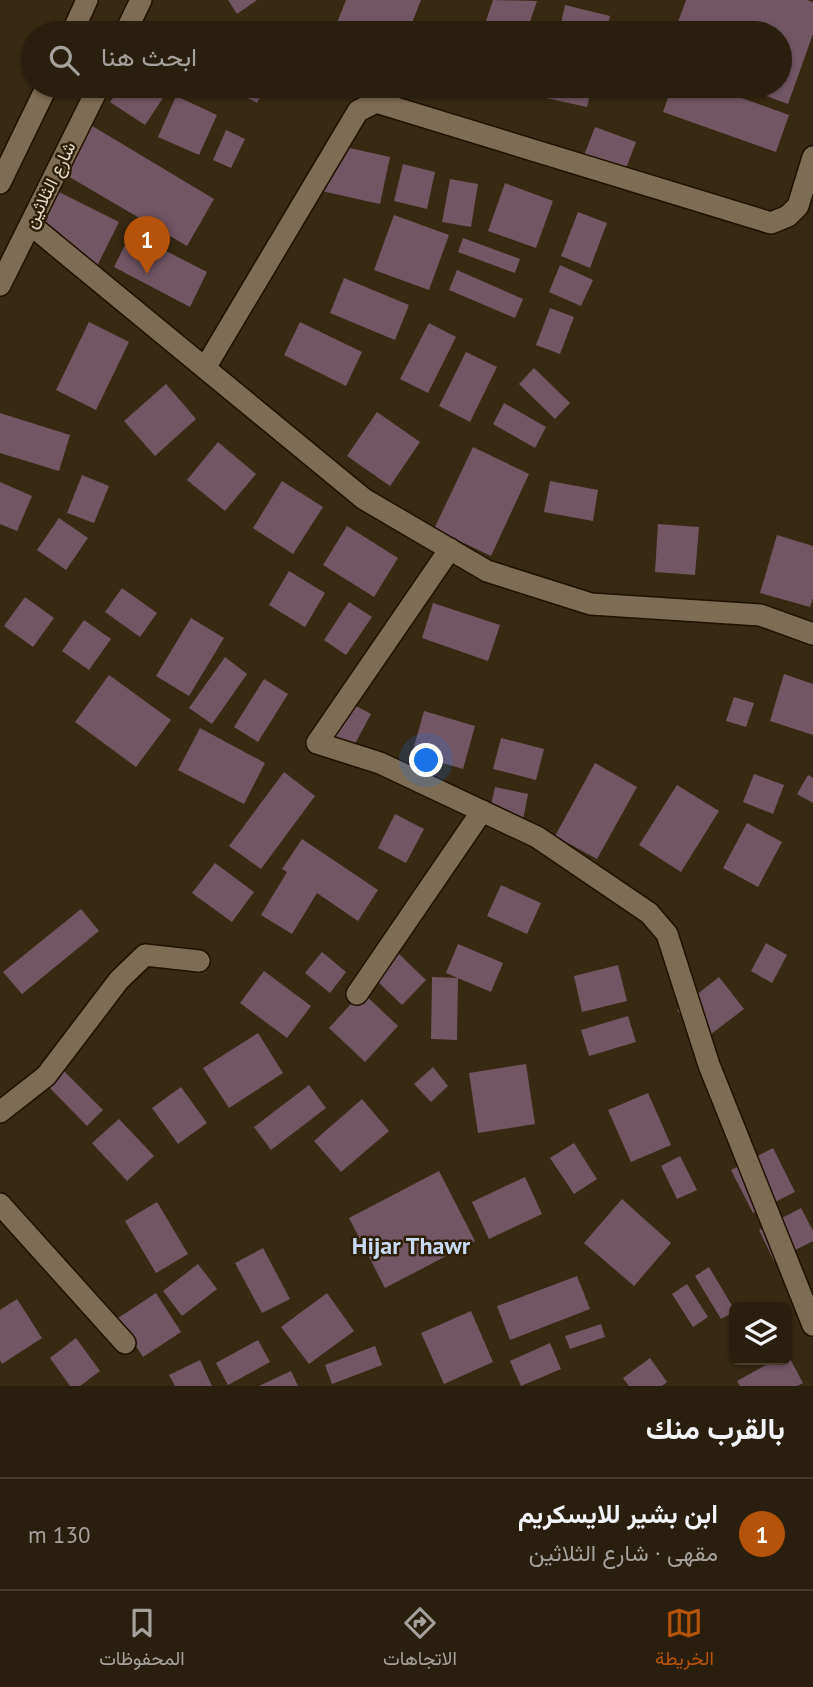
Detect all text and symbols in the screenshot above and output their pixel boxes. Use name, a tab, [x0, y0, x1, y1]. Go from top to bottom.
search box	[21, 21, 792, 98]
text: ابحث هنا	[101, 40, 197, 73]
icon: search	[45, 41, 83, 79]
street label: شارع الثلاثين	[19, 138, 81, 232]
pin: 1	[124, 216, 170, 274]
your location	[409, 743, 443, 777]
district label: Hijar Thawr	[352, 1230, 471, 1261]
map controls	[729, 1302, 792, 1365]
button: layers	[729, 1302, 792, 1365]
text: بالقرب منك	[646, 1408, 785, 1447]
text: ابن بشير للايسكريم	[518, 1497, 718, 1530]
text: 130 m	[28, 1520, 90, 1549]
text: 1	[755, 1520, 769, 1549]
text: مقهى · شارع الثلاثين	[529, 1538, 718, 1567]
tab: المحفوظات	[99, 1604, 185, 1675]
tab: الاتجاهات	[383, 1604, 457, 1675]
tab: الخريطة	[655, 1604, 714, 1675]

